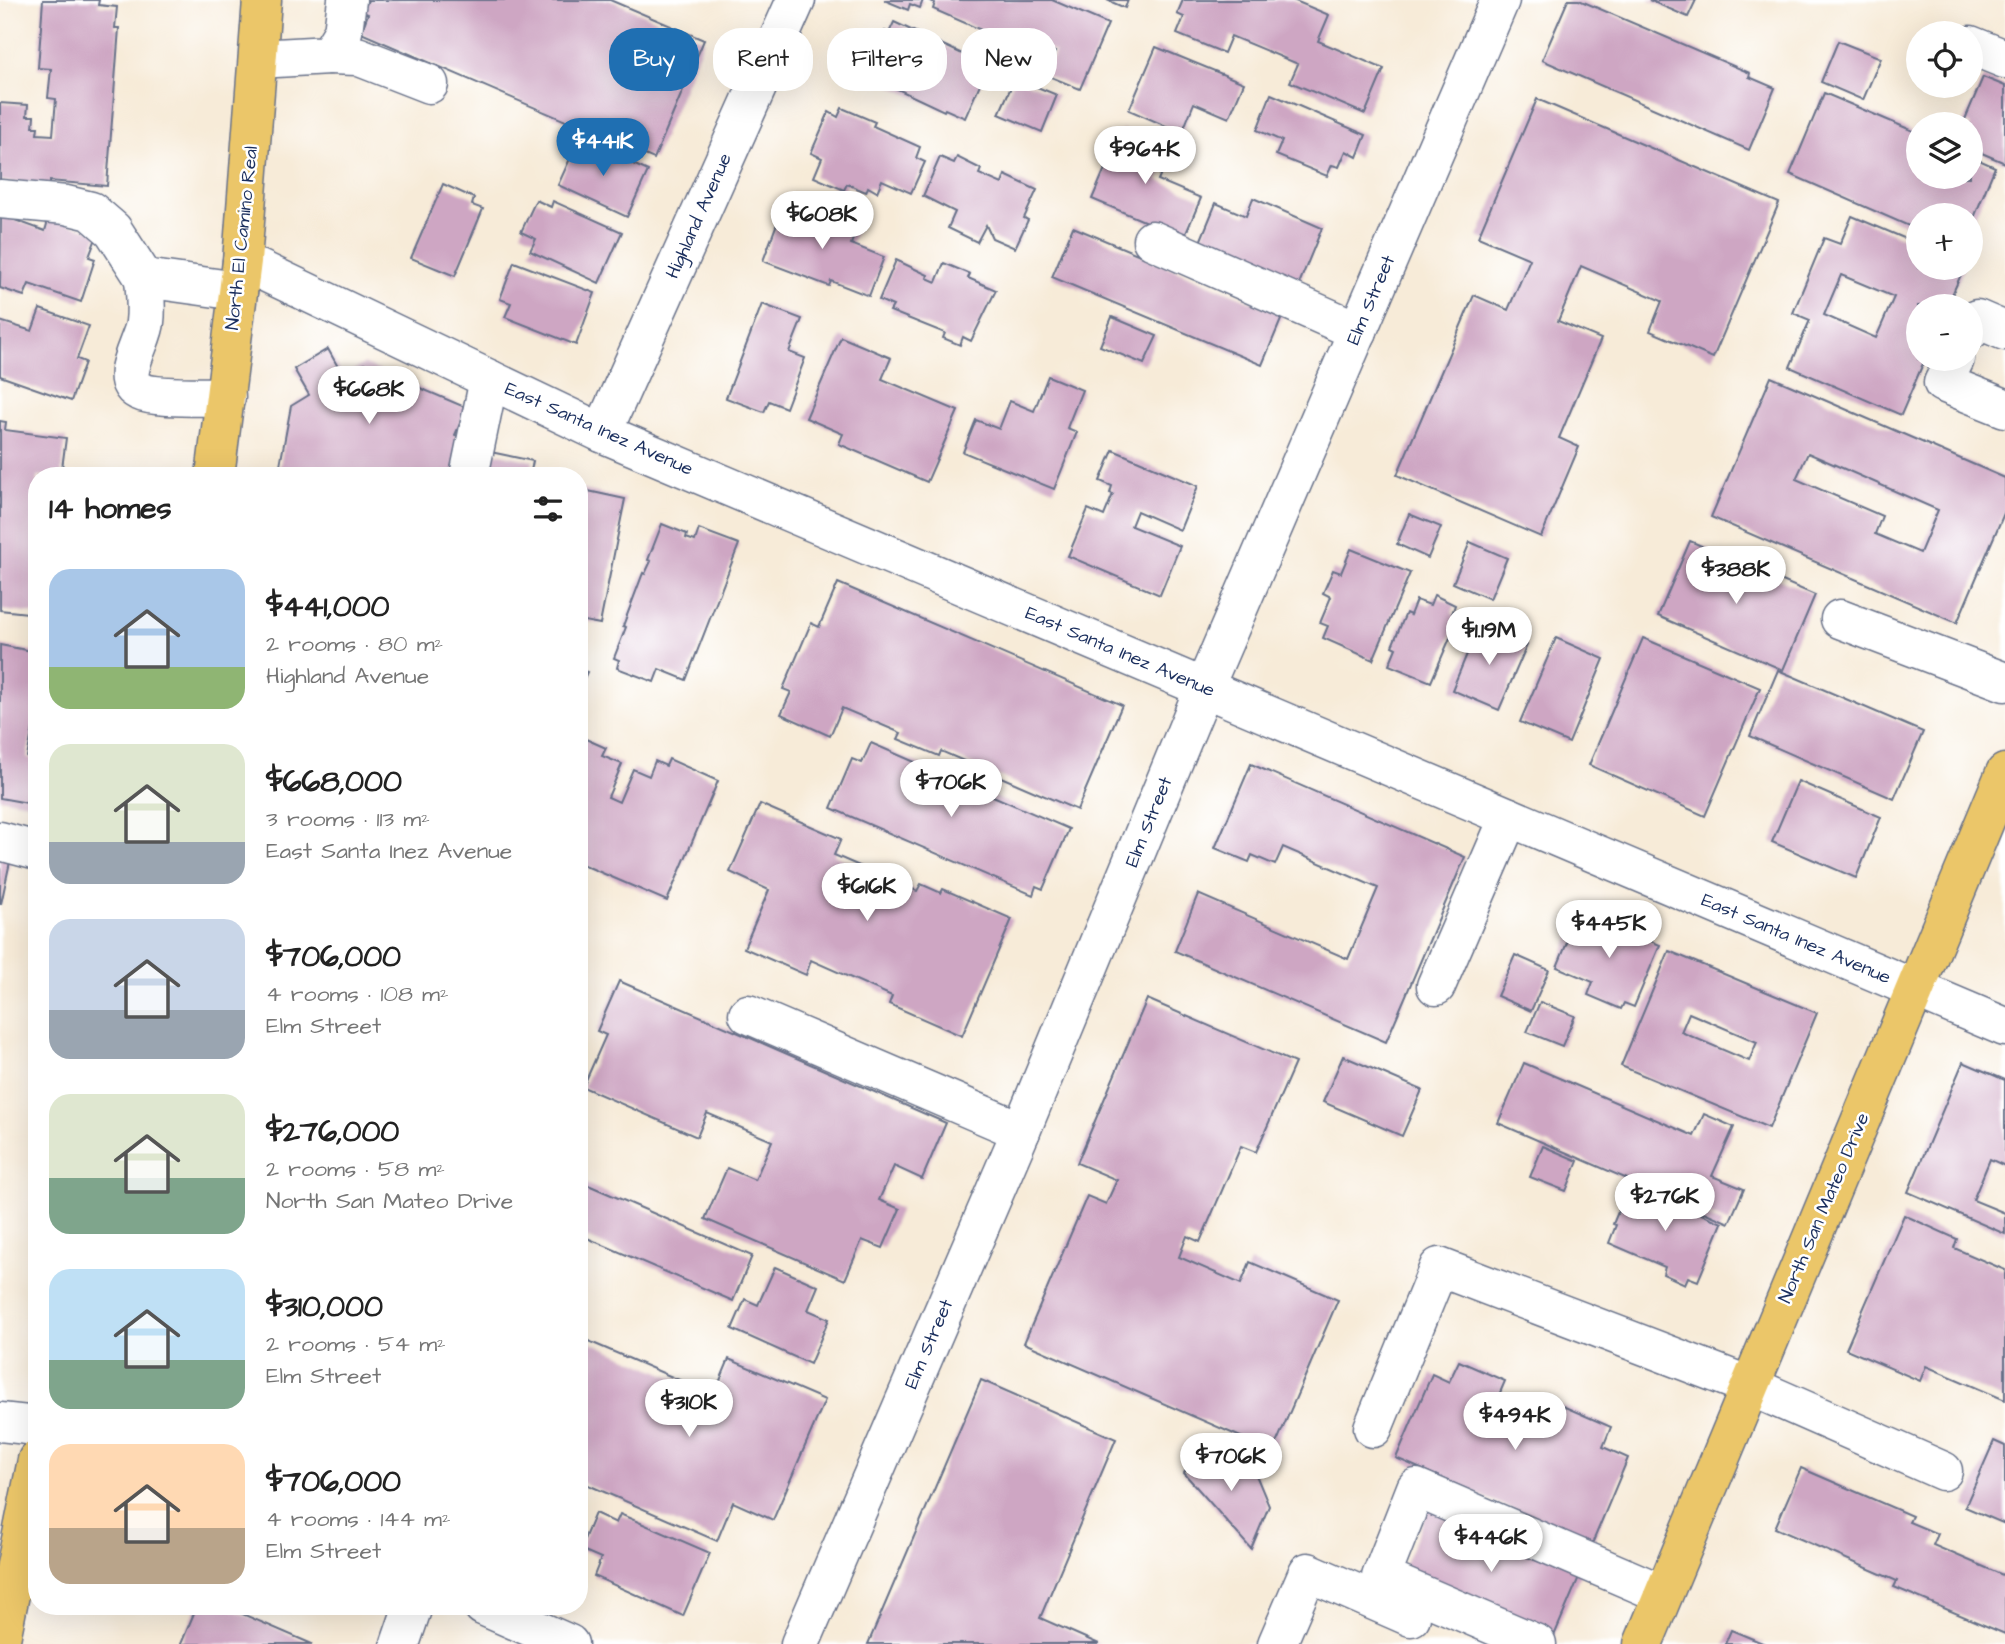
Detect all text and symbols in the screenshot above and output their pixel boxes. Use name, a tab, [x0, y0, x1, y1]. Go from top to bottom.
map controls	[1906, 21, 1983, 371]
button: locate	[1906, 21, 1983, 98]
chip: Buy	[609, 28, 699, 91]
chip: Rent	[713, 28, 813, 91]
chip: Filters	[827, 28, 947, 91]
chip: New	[961, 28, 1057, 91]
button: layers	[1906, 112, 1983, 189]
pin: $441K	[554, 118, 652, 178]
text: $441K	[573, 125, 633, 157]
pin: $964K	[1096, 127, 1194, 186]
text: $964K	[1110, 133, 1180, 165]
street label: North El Camino Real	[219, 145, 265, 331]
street label: Highland Avenue	[659, 149, 740, 283]
pin: $608K	[773, 191, 871, 251]
text: $608K	[787, 198, 857, 230]
button: +	[1906, 203, 1983, 280]
street label: Elm Street	[1340, 251, 1402, 349]
button: −	[1906, 294, 1983, 371]
pin: $668K	[320, 366, 418, 426]
text: $668K	[334, 373, 404, 405]
street label: East Santa Inez Avenue	[501, 375, 697, 483]
text: 14 homes	[49, 488, 172, 530]
icon: filters	[529, 490, 567, 528]
pin: $388K	[1687, 546, 1785, 606]
text: $388K	[1702, 553, 1770, 585]
text: $441,000	[266, 586, 390, 628]
icon: home	[105, 597, 189, 681]
street label: East Santa Inez Avenue	[1021, 600, 1219, 704]
pin: $1.19M	[1432, 608, 1546, 667]
text: $1.19M	[1462, 614, 1516, 646]
text: 2 rooms · 80 m²	[266, 628, 443, 660]
text: Highland Avenue	[266, 660, 429, 692]
pin: $706K	[902, 760, 1000, 819]
text: $668,000	[266, 761, 402, 803]
text: $706K	[916, 766, 986, 798]
icon: home	[105, 772, 189, 856]
street label: Elm Street	[1119, 772, 1179, 871]
text: 3 rooms · 113 m²	[266, 803, 430, 835]
text: East Santa Inez Avenue	[266, 835, 512, 867]
pin: $616K	[818, 864, 916, 923]
text: $616K	[838, 870, 896, 902]
street label: East Santa Inez Avenue	[1697, 887, 1895, 991]
pin: $445K	[1560, 900, 1658, 960]
text: $445K	[1572, 907, 1646, 939]
text: $706,000	[266, 936, 401, 978]
icon: home	[105, 947, 189, 1031]
text: 4 rooms · 108 m²	[266, 978, 449, 1010]
text: Elm Street	[266, 1010, 381, 1042]
street label: North San Mateo Drive	[1772, 1109, 1876, 1307]
text: $276,000	[266, 1111, 399, 1153]
icon: home	[105, 1122, 189, 1206]
text: 2 rooms · 58 m²	[266, 1153, 445, 1185]
pin: $276K	[1616, 1174, 1714, 1233]
text: $276K	[1631, 1180, 1699, 1212]
text: North San Mateo Drive	[266, 1185, 513, 1217]
text: $310,000	[266, 1286, 383, 1328]
street label: Elm Street	[898, 1295, 960, 1393]
icon: home	[105, 1297, 189, 1381]
text: 2 rooms · 54 m²	[266, 1328, 446, 1360]
text: Elm Street	[266, 1360, 381, 1392]
pin: $310K	[640, 1380, 738, 1439]
text: $310K	[661, 1386, 717, 1418]
pin: $494K	[1466, 1392, 1564, 1452]
text: $494K	[1479, 1399, 1551, 1431]
pin: $706K	[1182, 1434, 1280, 1493]
text: $706K	[1196, 1440, 1266, 1472]
text: $706,000	[266, 1461, 401, 1503]
icon: home	[105, 1472, 189, 1556]
text: 4 rooms · 144 m²	[266, 1503, 451, 1535]
pin: $446K	[1442, 1514, 1540, 1574]
text: $446K	[1455, 1521, 1527, 1553]
text: Elm Street	[266, 1535, 381, 1567]

